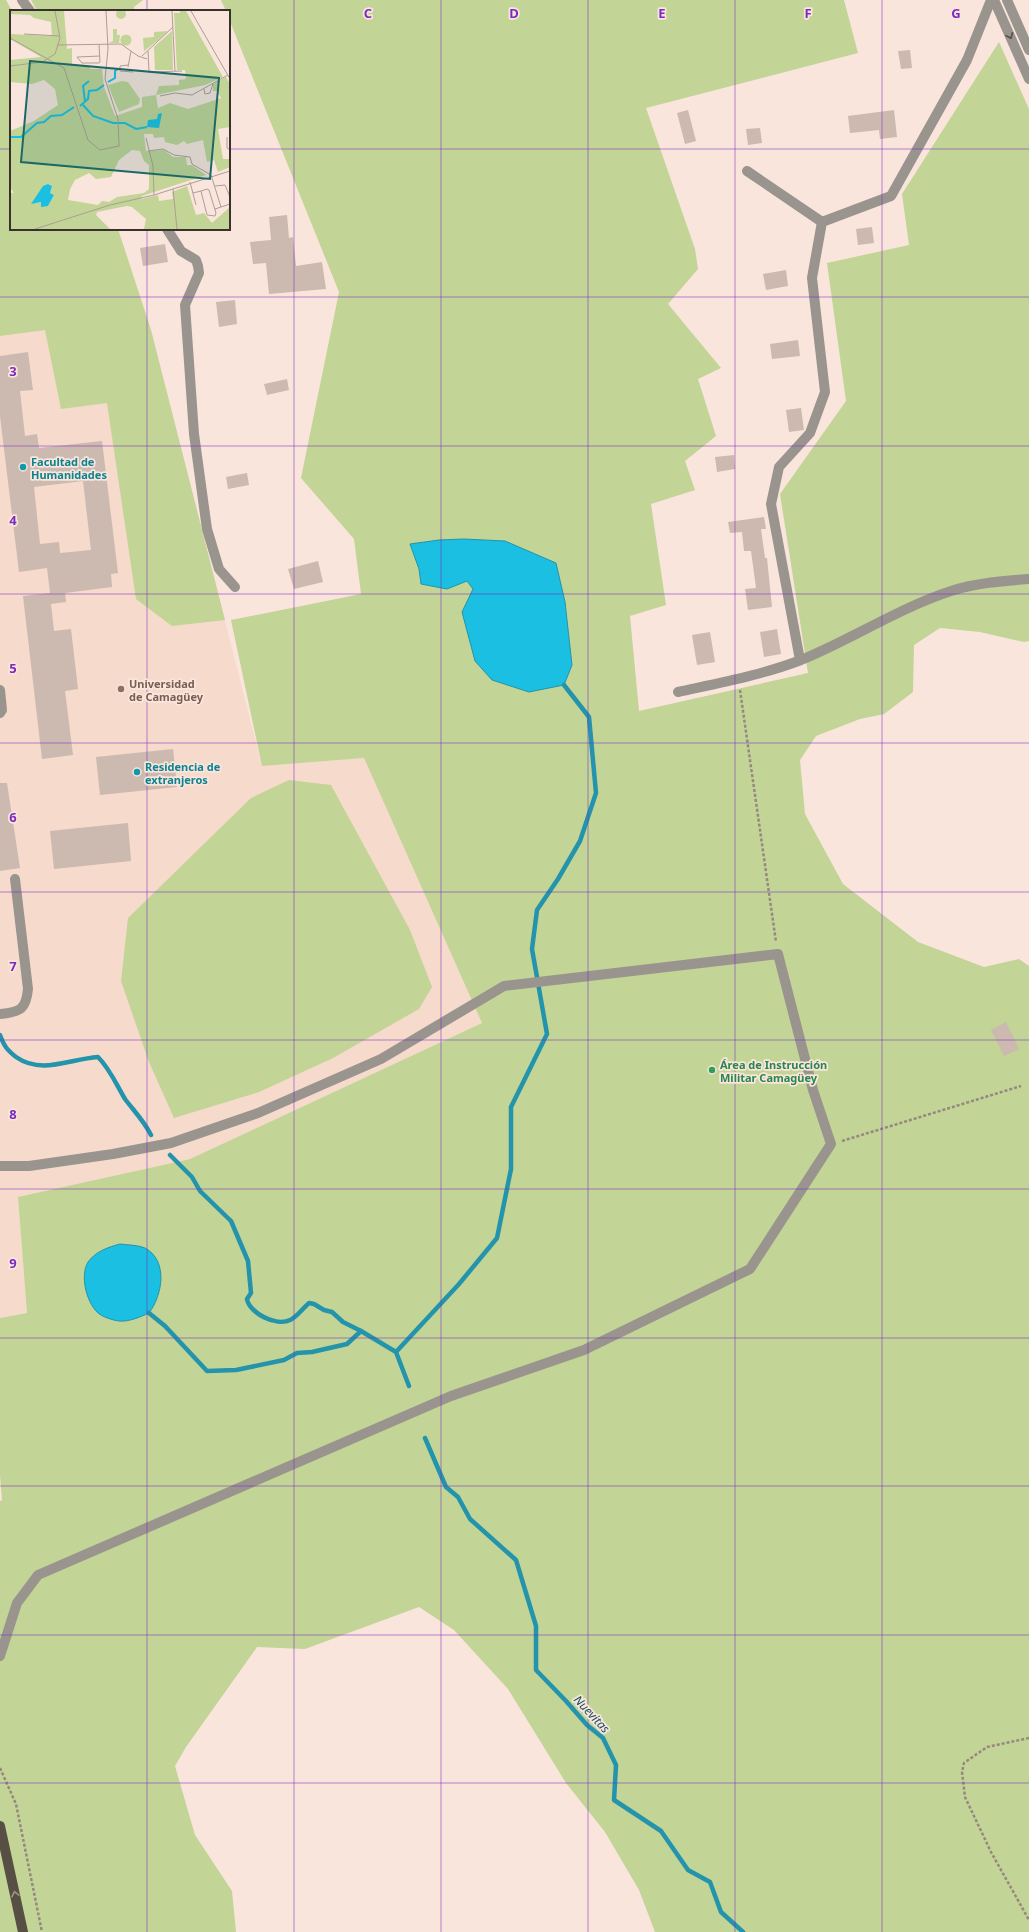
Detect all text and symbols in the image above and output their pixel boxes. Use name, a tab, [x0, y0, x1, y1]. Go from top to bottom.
text: C	[364, 4, 372, 22]
text: D	[509, 4, 519, 22]
text: E	[658, 4, 666, 22]
text: F	[804, 4, 812, 22]
text: G	[951, 4, 961, 22]
inset map	[10, 10, 230, 230]
one-way arrow	[1005, 31, 1013, 39]
text: 3	[9, 362, 17, 380]
place label: Facultad de Humanidades	[31, 454, 107, 482]
marker: Facultad de Humanidades	[18, 462, 28, 472]
text: 4	[9, 511, 17, 529]
text: 5	[9, 659, 17, 677]
place label: Universidad de Camagüey	[129, 676, 204, 704]
marker: Universidad de Camagüey	[116, 684, 126, 694]
place label: Residencia de extranjeros	[145, 759, 221, 787]
marker: Residencia de extranjeros	[132, 767, 142, 777]
text: 6	[9, 808, 17, 826]
text: 7	[9, 957, 17, 975]
place label: Área de Instrucción Militar Camagüey	[720, 1057, 827, 1085]
marker: Área de Instrucción Militar Camagüey	[707, 1065, 717, 1075]
text: 8	[9, 1105, 17, 1123]
text: 9	[9, 1254, 17, 1272]
water label: Nuevitas	[570, 1691, 614, 1737]
one-way arrow	[11, 1891, 19, 1897]

